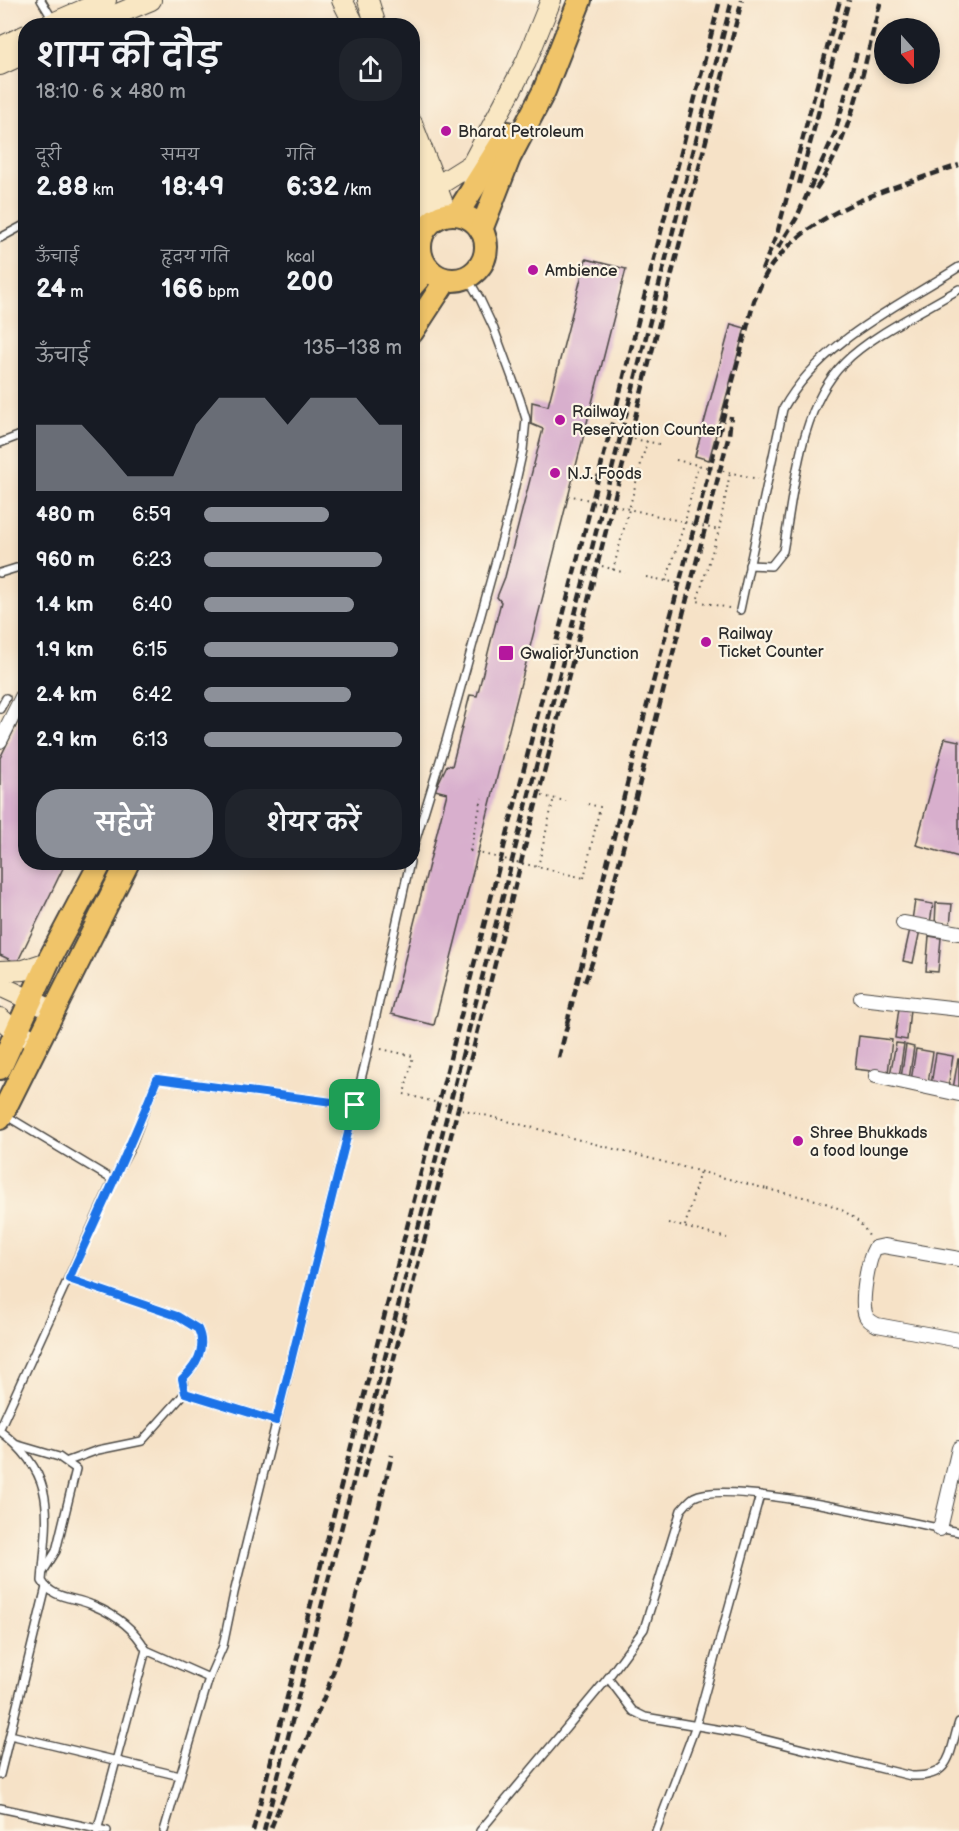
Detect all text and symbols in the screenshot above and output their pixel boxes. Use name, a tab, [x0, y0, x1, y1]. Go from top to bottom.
north arrow	[874, 18, 940, 84]
map controls	[874, 18, 940, 84]
text: शाम की दौड़	[36, 37, 220, 77]
button: share	[339, 38, 402, 101]
text: 18:10 · 6 × 480 m	[36, 80, 186, 104]
place label: Bharat Petroleum	[458, 123, 584, 142]
marker: Bharat Petroleum	[439, 124, 453, 138]
text: दूरी	[36, 146, 61, 165]
text: समय	[161, 146, 199, 165]
text: गति	[286, 146, 315, 165]
text: 2.88	[36, 172, 89, 203]
text: 18:49	[161, 172, 224, 203]
text: 6:32	[286, 172, 339, 203]
text: km	[89, 181, 114, 200]
text: /km	[339, 181, 371, 200]
text: ऊँचाई	[36, 248, 79, 267]
text: हृदय गति	[161, 248, 229, 267]
text: kcal	[286, 248, 315, 267]
place label: Ambience	[545, 262, 618, 281]
marker: Ambience	[526, 263, 540, 277]
text: 200	[286, 267, 334, 298]
text: 24	[36, 274, 66, 305]
text: 166	[161, 274, 203, 305]
text: m	[66, 283, 83, 302]
text: bpm	[203, 283, 239, 302]
text: 135–138 m	[304, 336, 402, 360]
text: ऊँचाई	[36, 344, 90, 368]
place label: Railway Reservation Counter	[572, 403, 722, 440]
marker: Railway Reservation Counter	[553, 413, 567, 427]
place label: N.J. Foods	[567, 465, 642, 484]
marker: N.J. Foods	[548, 466, 562, 480]
text: 480 m	[36, 503, 95, 527]
text: 6:59	[132, 503, 171, 527]
text: 960 m	[36, 548, 95, 572]
text: 6:23	[132, 548, 172, 572]
text: 1.4 km	[36, 593, 94, 617]
text: 6:40	[132, 593, 172, 617]
place label: Railway Ticket Counter	[718, 625, 824, 662]
marker: Railway Ticket Counter	[699, 635, 713, 649]
text: 1.9 km	[36, 638, 93, 662]
text: 6:15	[132, 638, 167, 662]
marker: Gwalior Junction	[497, 644, 515, 662]
place label: Gwalior Junction	[520, 645, 639, 664]
text: 2.4 km	[36, 683, 97, 707]
text: 6:42	[132, 683, 172, 707]
text: 2.9 km	[36, 728, 97, 752]
text: 6:13	[132, 728, 168, 752]
button: सहेजें	[36, 789, 213, 858]
button: शेयर करें	[225, 789, 402, 858]
pin	[329, 1079, 380, 1130]
icon: arrive	[338, 1088, 371, 1121]
place label: Shree Bhukkads a food lounge	[810, 1124, 928, 1161]
marker: Shree Bhukkads a food lounge	[791, 1134, 805, 1148]

